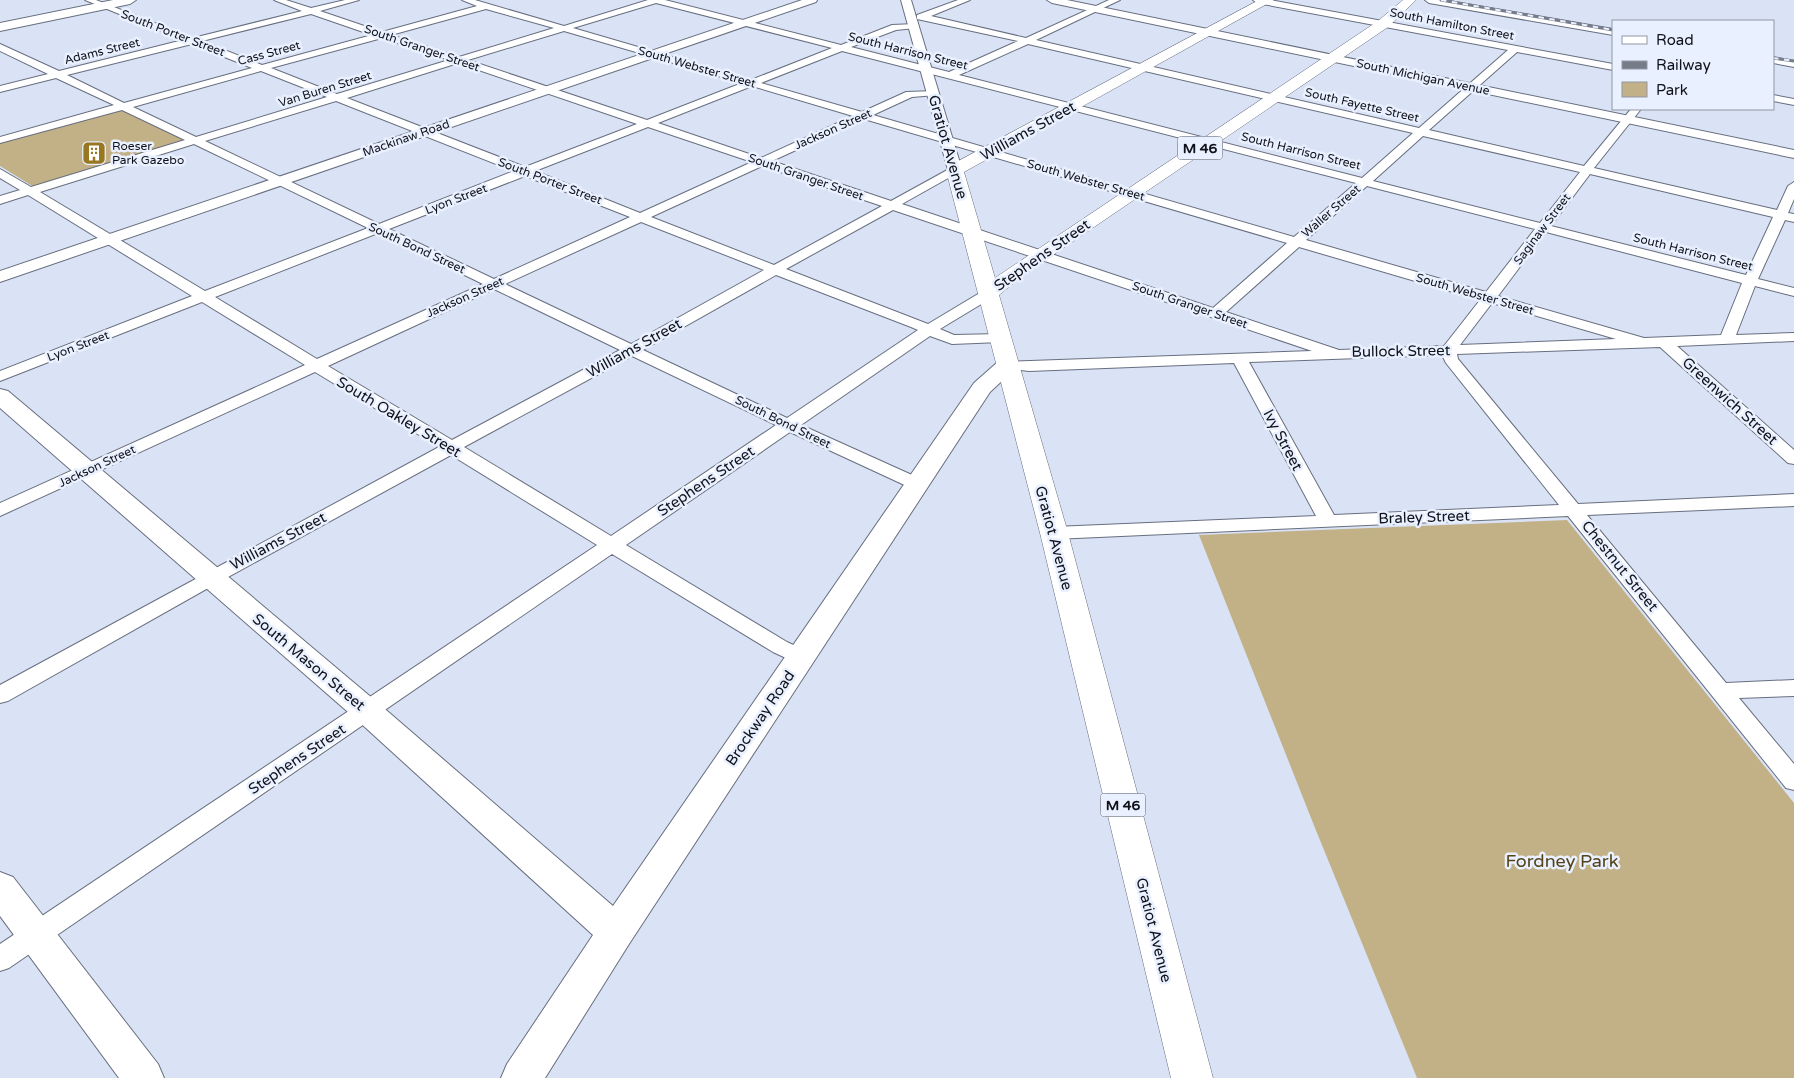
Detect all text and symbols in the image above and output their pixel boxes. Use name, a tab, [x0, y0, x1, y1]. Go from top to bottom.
street label: South Hamilton Street	[1389, 5, 1516, 43]
street label: South Porter Street	[119, 7, 227, 59]
legend	[1612, 20, 1774, 110]
street label: South Granger Street	[362, 22, 482, 74]
street label: South Harrison Street	[847, 29, 970, 73]
text: Road	[1656, 31, 1694, 49]
street label: Adams Street	[63, 35, 142, 67]
street label: Cass Street	[236, 38, 302, 68]
street label: South Webster Street	[636, 43, 758, 91]
street label: South Michigan Avenue	[1355, 56, 1491, 98]
text: Railway	[1656, 56, 1711, 74]
street label: Van Buren Street	[277, 68, 373, 110]
text: Park	[1656, 81, 1688, 99]
street label: South Fayette Street	[1304, 85, 1421, 125]
street label: Gratiot Avenue	[925, 93, 971, 201]
street label: Williams Street	[977, 97, 1079, 165]
street label: Jackson Street	[792, 106, 874, 152]
street label: Mackinaw Road	[361, 117, 451, 159]
street label: South Harrison Street	[1240, 129, 1363, 173]
road number: M 46	[1178, 136, 1222, 160]
place label: Roeser Park Gazebo	[112, 139, 184, 167]
building icon: Roeser Park Gazebo	[81, 140, 107, 166]
street label: South Granger Street	[746, 151, 866, 203]
street label: South Porter Street	[496, 155, 604, 207]
street label: South Webster Street	[1025, 156, 1147, 204]
street label: Lyon Street	[423, 181, 489, 217]
street label: Waller Street	[1299, 181, 1364, 240]
street label: Saginaw Street	[1511, 190, 1574, 267]
street label: Stephens Street	[990, 215, 1094, 295]
street label: South Bond Street	[367, 219, 468, 277]
street label: South Harrison Street	[1632, 230, 1755, 274]
street label: South Webster Street	[1414, 270, 1536, 318]
street label: Jackson Street	[424, 274, 506, 320]
street label: South Granger Street	[1130, 279, 1250, 331]
street label: Williams Street	[583, 314, 685, 382]
street label: Lyon Street	[45, 328, 111, 364]
street label: Bullock Street	[1351, 341, 1451, 361]
street label: Greenwich Street	[1679, 353, 1782, 449]
street label: South Oakley Street	[334, 373, 465, 461]
street label: South Bond Street	[733, 393, 834, 451]
street label: Ivy Street	[1259, 406, 1307, 474]
street label: Jackson Street	[56, 442, 138, 490]
street label: Stephens Street	[654, 442, 758, 520]
street label: Gratiot Avenue	[1031, 484, 1077, 592]
street label: Braley Street	[1378, 506, 1470, 528]
street label: Williams Street	[227, 508, 329, 574]
street label: Chestnut Street	[1578, 517, 1662, 615]
street label: South Mason Street	[249, 610, 369, 715]
street label: Brockway Road	[722, 667, 798, 769]
street label: Stephens Street	[245, 720, 349, 798]
road number: M 46	[1100, 794, 1146, 816]
park label: Fordney Park	[1505, 850, 1619, 872]
street label: Gratiot Avenue	[1132, 876, 1176, 984]

